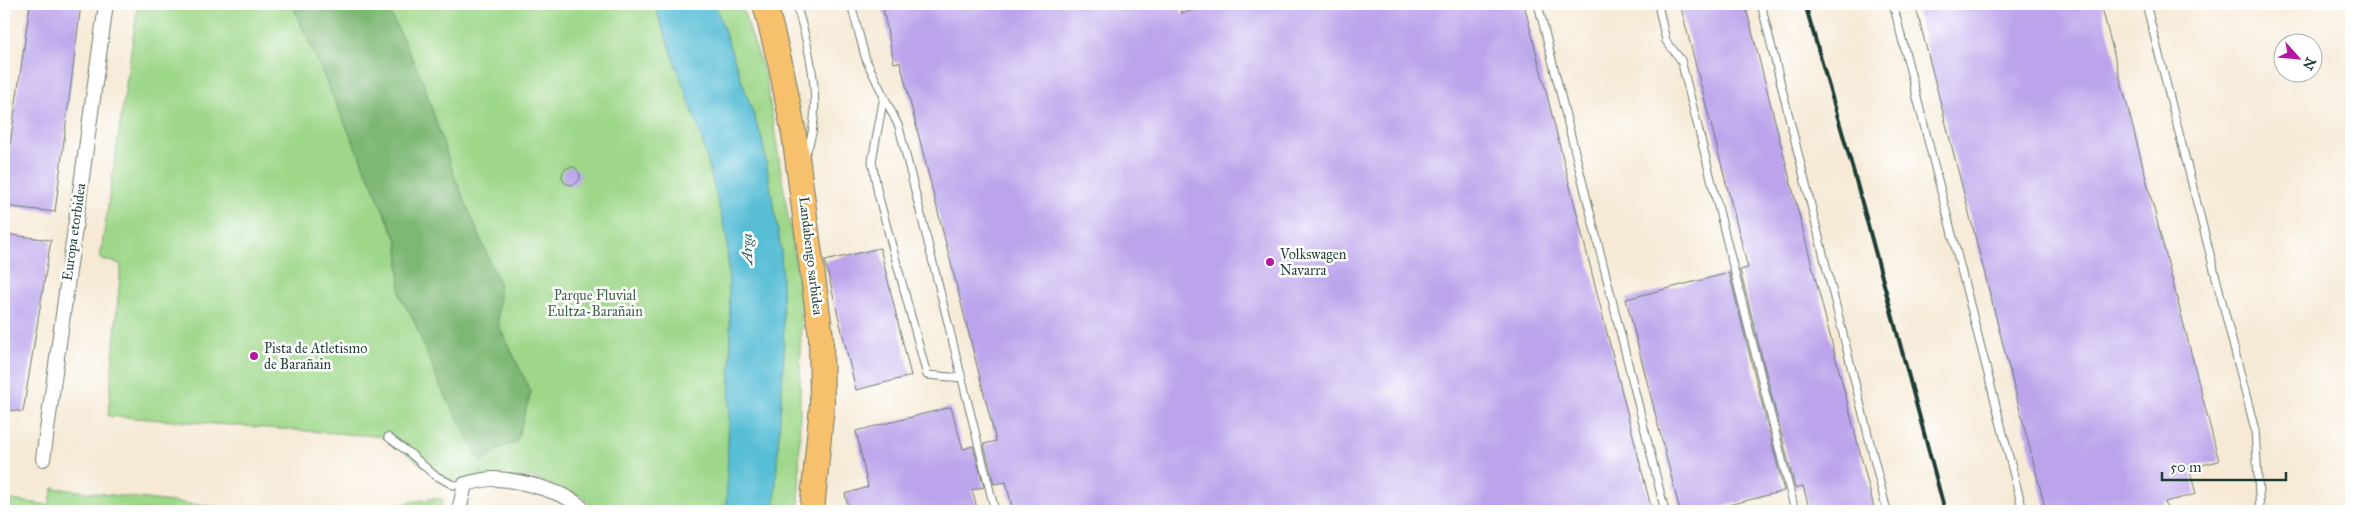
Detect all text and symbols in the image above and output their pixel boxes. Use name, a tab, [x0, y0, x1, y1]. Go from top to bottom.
north arrow	[2272, 32, 2322, 82]
text: N	[2299, 55, 2319, 73]
street label: Europa etorbidea	[59, 182, 89, 282]
street label: Landabengo sarbidea	[795, 196, 827, 316]
water label: Arga	[738, 233, 756, 267]
place label: Volkswagen Navarra	[1279, 246, 1347, 279]
marker: Volkswagen Navarra	[1264, 256, 1276, 268]
park label: Parque Fluvial Eultza-Barañain	[547, 287, 643, 320]
place label: Pista de Atletismo de Barañain	[264, 340, 367, 373]
marker: Pista de Atletismo de Barañain	[248, 350, 260, 362]
scale bar	[2162, 450, 2286, 482]
text: 50 m	[2170, 458, 2202, 476]

